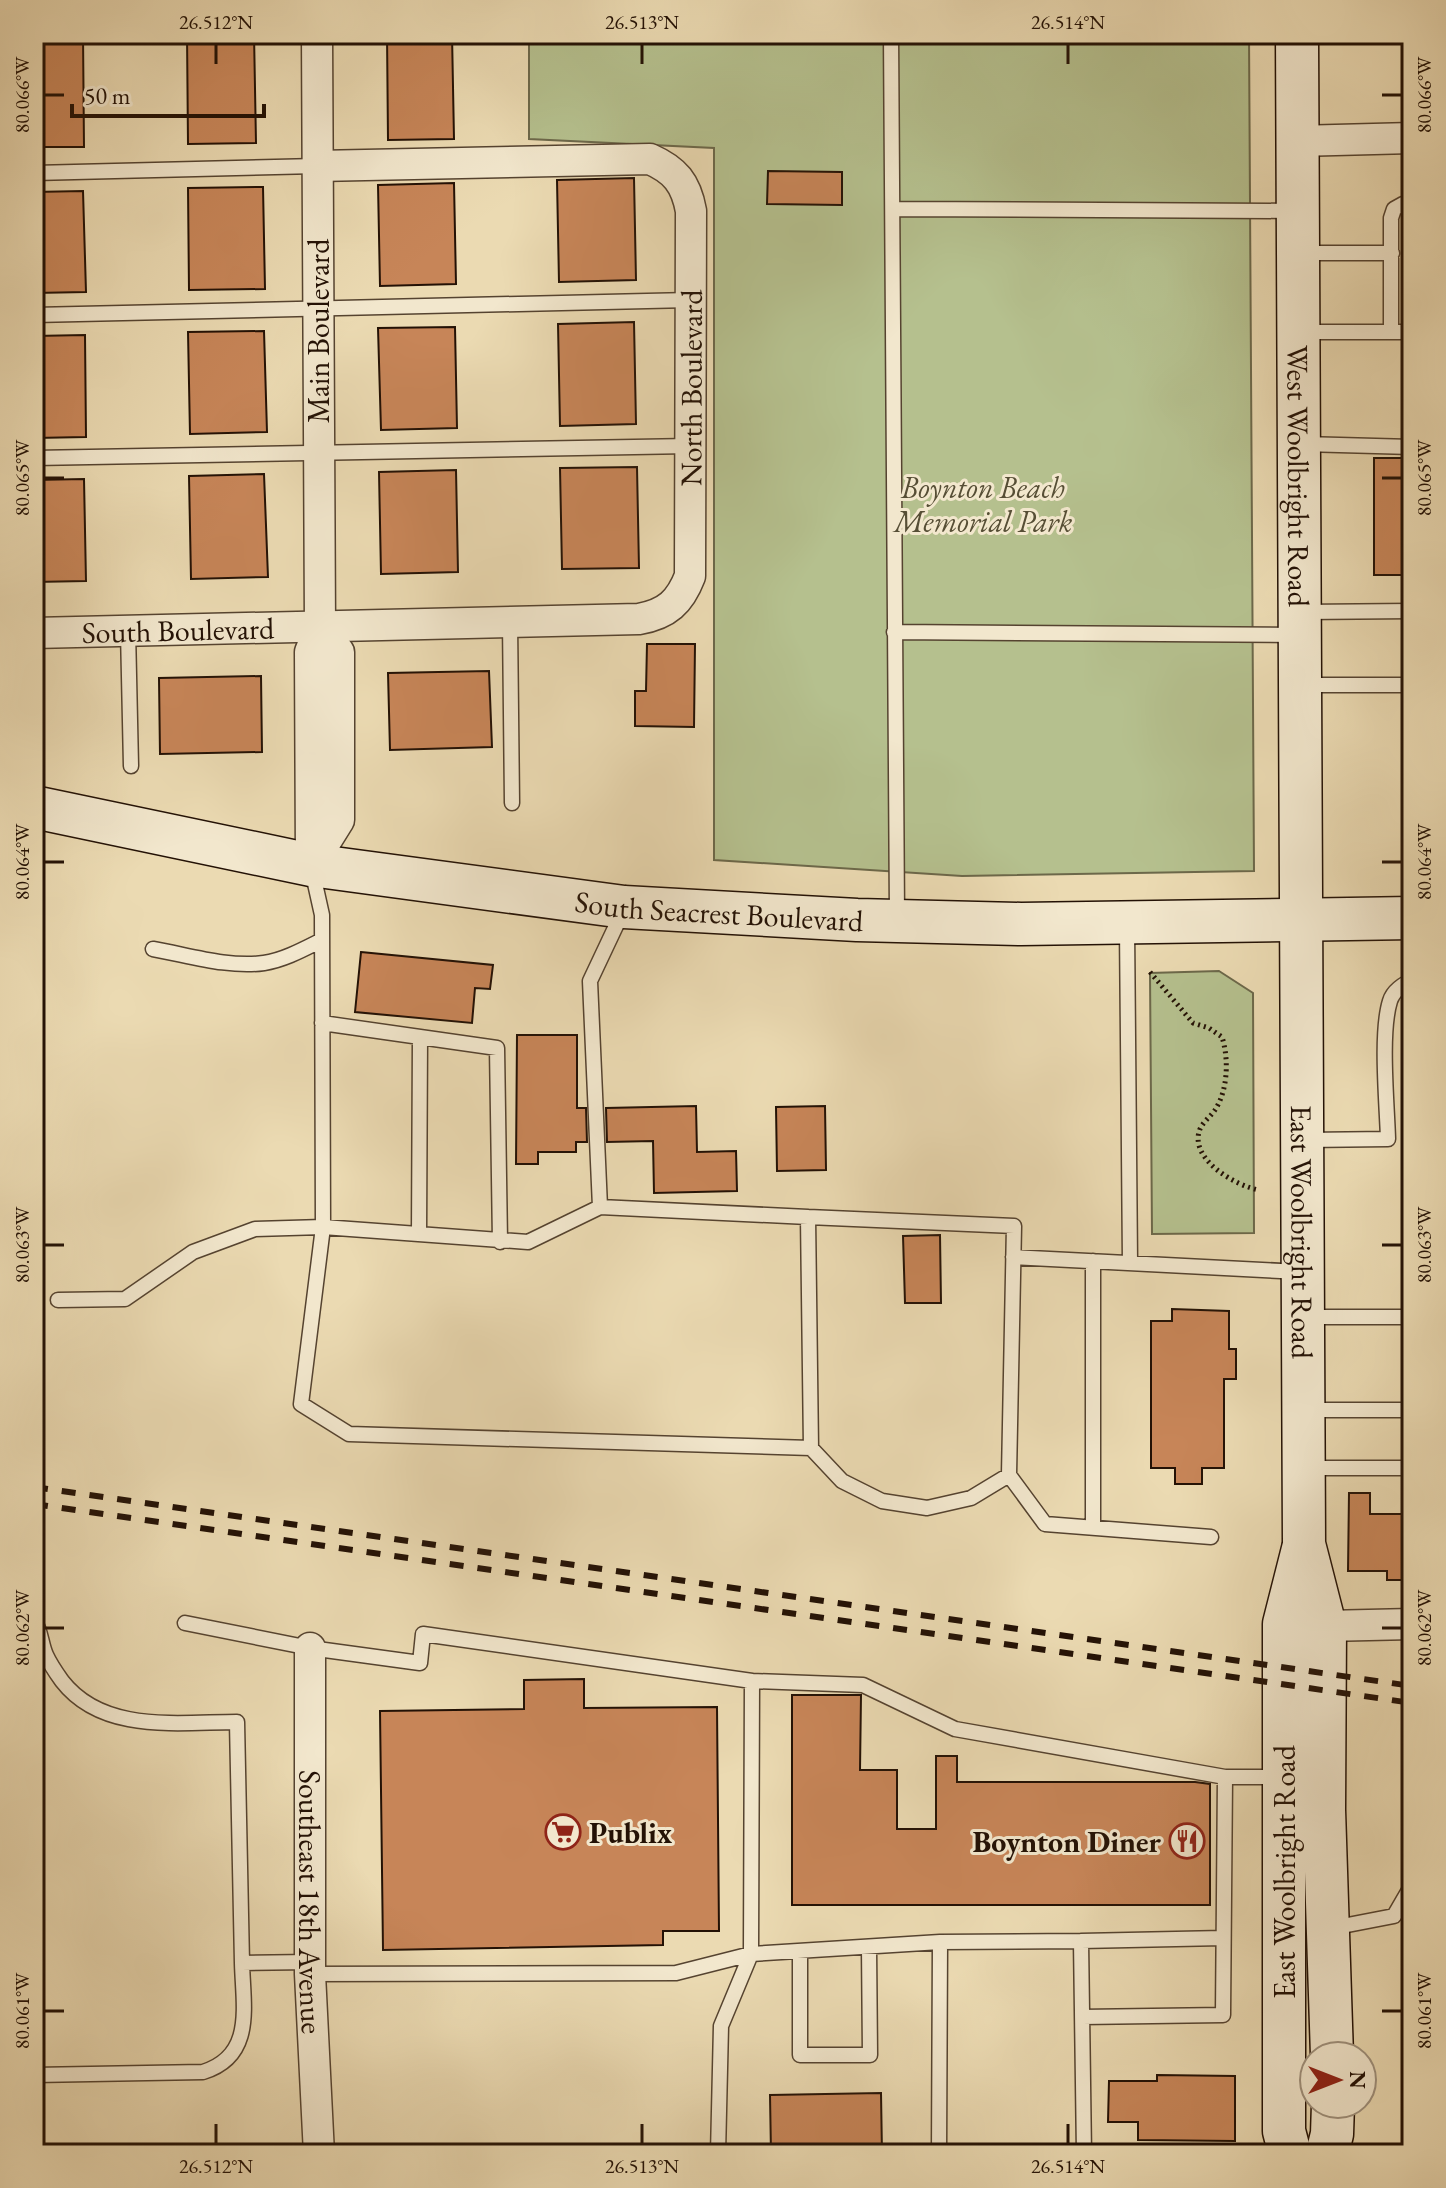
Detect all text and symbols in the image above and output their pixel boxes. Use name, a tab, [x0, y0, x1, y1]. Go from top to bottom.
text: 26.512°N	[179, 9, 253, 35]
text: 26.513°N	[605, 9, 679, 35]
text: 26.514°N	[1031, 9, 1105, 35]
text: 80.066°W	[9, 56, 35, 133]
text: 80.066°W	[1411, 56, 1437, 133]
scale bar	[72, 68, 264, 118]
text: 50 m	[84, 80, 131, 111]
street label: Main Boulevard	[299, 238, 338, 423]
street label: North Boulevard	[671, 289, 710, 486]
street label: West Woolbright Road	[1279, 345, 1319, 608]
text: 80.065°W	[9, 439, 35, 516]
text: 80.065°W	[1411, 439, 1437, 516]
park label: Boynton Beach Memorial Park	[892, 468, 1073, 541]
street label: South Boulevard	[81, 608, 276, 651]
text: 80.064°W	[9, 823, 35, 900]
text: 80.064°W	[1411, 823, 1437, 900]
street label: South Seacrest Boulevard	[573, 881, 865, 940]
street label: East Woolbright Road	[1282, 1105, 1323, 1360]
text: 80.063°W	[9, 1206, 35, 1283]
text: 80.063°W	[1411, 1206, 1437, 1283]
text: 80.062°W	[9, 1589, 35, 1666]
text: 80.062°W	[1411, 1589, 1437, 1666]
street label: East Woolbright Road	[1265, 1744, 1304, 1999]
street label: Southeast 18th Avenue	[291, 1770, 332, 2035]
supermarket icon: Publix	[544, 1813, 582, 1851]
place label: Publix	[589, 1813, 672, 1852]
place label: Boynton Diner	[973, 1822, 1162, 1861]
restaurant icon: Boynton Diner	[1168, 1822, 1206, 1860]
text: 80.061°W	[9, 1972, 35, 2049]
text: 80.061°W	[1411, 1972, 1437, 2049]
north arrow	[1298, 2040, 1378, 2120]
text: N	[1343, 2071, 1372, 2089]
text: 26.512°N	[179, 2153, 253, 2179]
text: 26.513°N	[605, 2153, 679, 2179]
text: 26.514°N	[1031, 2153, 1105, 2179]

